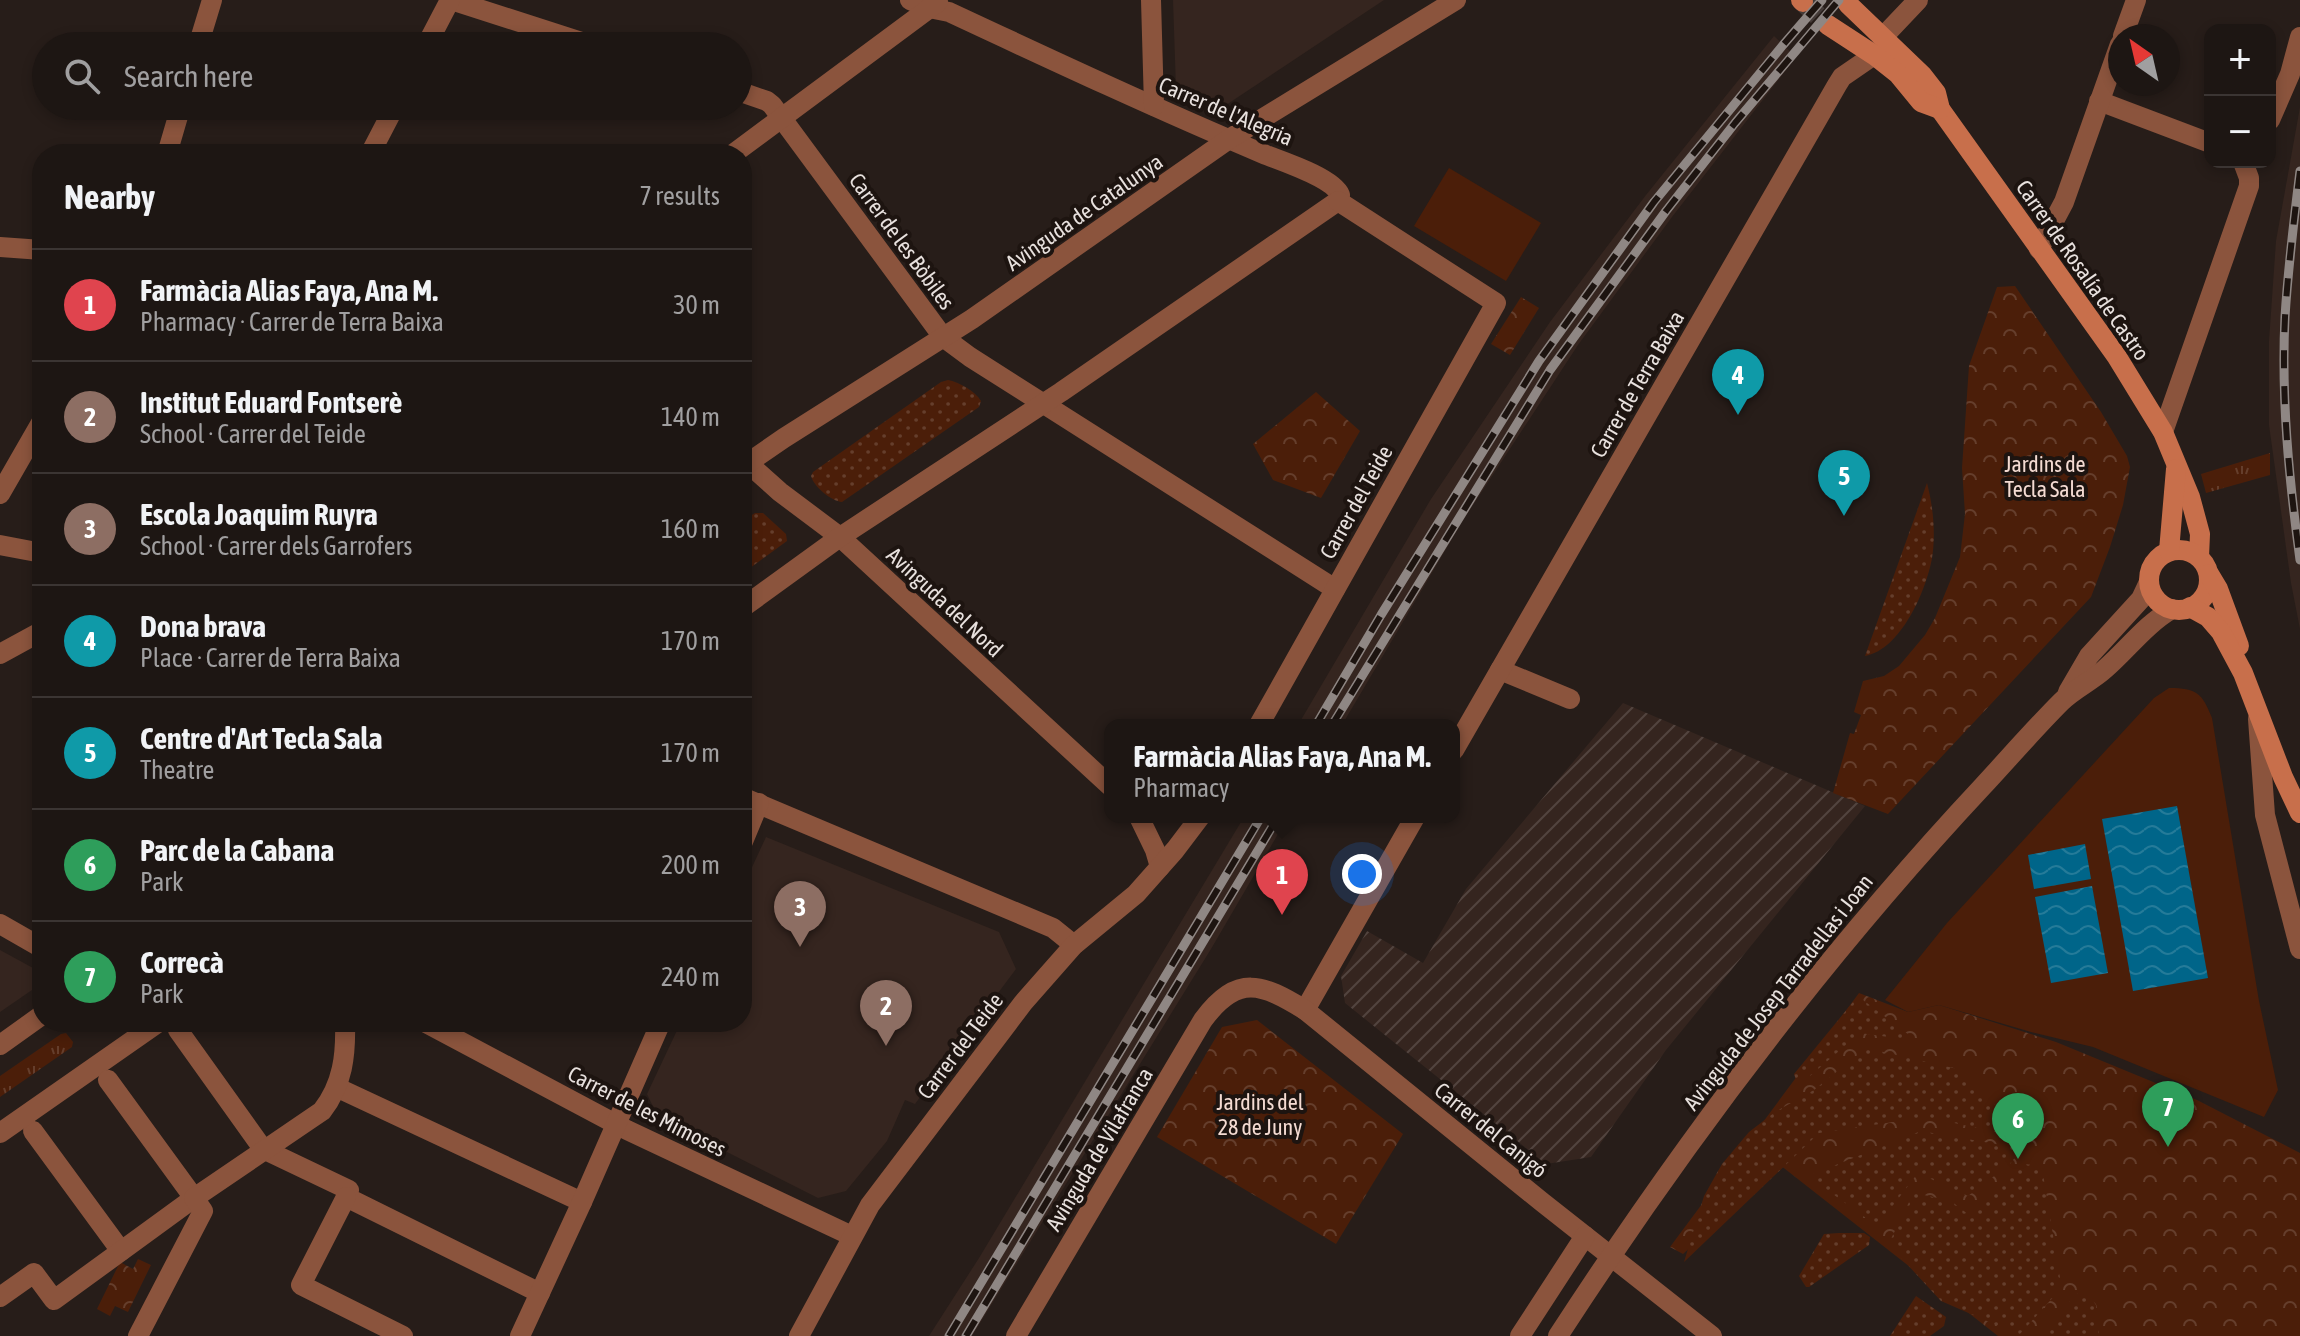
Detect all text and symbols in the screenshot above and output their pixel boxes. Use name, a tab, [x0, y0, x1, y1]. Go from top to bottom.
north arrow	[2108, 24, 2180, 96]
map controls	[2204, 24, 2276, 168]
button: +	[2204, 24, 2276, 96]
search box	[32, 32, 752, 120]
icon: search	[60, 54, 104, 98]
text: Search here	[124, 59, 253, 93]
street label: Carrer de l'Alegria	[1155, 71, 1297, 151]
button: −	[2204, 96, 2276, 168]
street label: Avinguda de Catalunya	[1000, 148, 1168, 276]
street label: Carrer de les Bòbiles	[844, 168, 960, 314]
street label: Carrer de Rosalía de Castro	[2011, 175, 2155, 365]
text: Nearby	[64, 177, 155, 216]
text: 7 results	[639, 181, 720, 211]
text: Farmàcia Alias Faya, Ana M.	[140, 273, 438, 307]
text: 1	[84, 290, 96, 320]
text: 30 m	[673, 290, 720, 320]
street label: Carrer de Terra Baixa	[1584, 306, 1690, 462]
text: Pharmacy · Carrer de Terra Baixa	[140, 307, 444, 337]
pin: 4	[1712, 349, 1764, 415]
text: Institut Eduard Fontserè	[140, 385, 402, 419]
text: 2	[84, 402, 96, 432]
text: 140 m	[661, 402, 720, 432]
text: School · Carrer del Teide	[140, 419, 366, 449]
street label: Carrer del Teide	[1314, 441, 1398, 563]
pin: 5	[1818, 450, 1870, 516]
park label: Jardins de Tecla Sala	[2004, 451, 2086, 502]
text: Escola Joaquim Ruyra	[140, 497, 378, 531]
text: 3	[84, 514, 96, 544]
text: 160 m	[661, 514, 720, 544]
text: School · Carrer dels Garrofers	[140, 531, 412, 561]
street label: Avinguda del Nord	[882, 542, 1008, 662]
text: Dona brava	[140, 609, 266, 643]
text: 4	[84, 626, 96, 656]
text: 170 m	[661, 626, 720, 656]
text: Place · Carrer de Terra Baixa	[140, 643, 401, 673]
popup	[1104, 719, 1460, 823]
text: Centre d'Art Tecla Sala	[140, 721, 382, 755]
text: 5	[84, 738, 96, 768]
text: 170 m	[661, 738, 720, 768]
text: Farmàcia Alias Faya, Ana M.	[1133, 739, 1431, 773]
text: Theatre	[140, 755, 214, 785]
text: Pharmacy	[1133, 773, 1229, 803]
text: Parc de la Cabana	[140, 833, 334, 867]
pin: 1	[1256, 849, 1308, 915]
text: 6	[84, 850, 96, 880]
text: 200 m	[661, 850, 720, 880]
your location	[1342, 854, 1382, 894]
text: Park	[140, 867, 183, 897]
street label: Avinguda de Josep Tarradellas i Joan	[1678, 869, 1878, 1115]
pin: 3	[774, 881, 826, 947]
text: Correcà	[140, 945, 224, 979]
text: 7	[84, 962, 96, 992]
text: 240 m	[661, 962, 720, 992]
text: Park	[140, 979, 183, 1009]
pin: 2	[860, 980, 912, 1046]
street label: Carrer del Teide	[912, 988, 1008, 1104]
street label: Carrer de les Mimoses	[564, 1060, 731, 1162]
street label: Avinguda de Vilafranca	[1040, 1063, 1158, 1235]
street label: Carrer del Canigó	[1430, 1077, 1552, 1183]
pin: 7	[2142, 1081, 2194, 1147]
park label: Jardins del 28 de Juny	[1217, 1089, 1304, 1140]
pin: 6	[1992, 1093, 2044, 1159]

